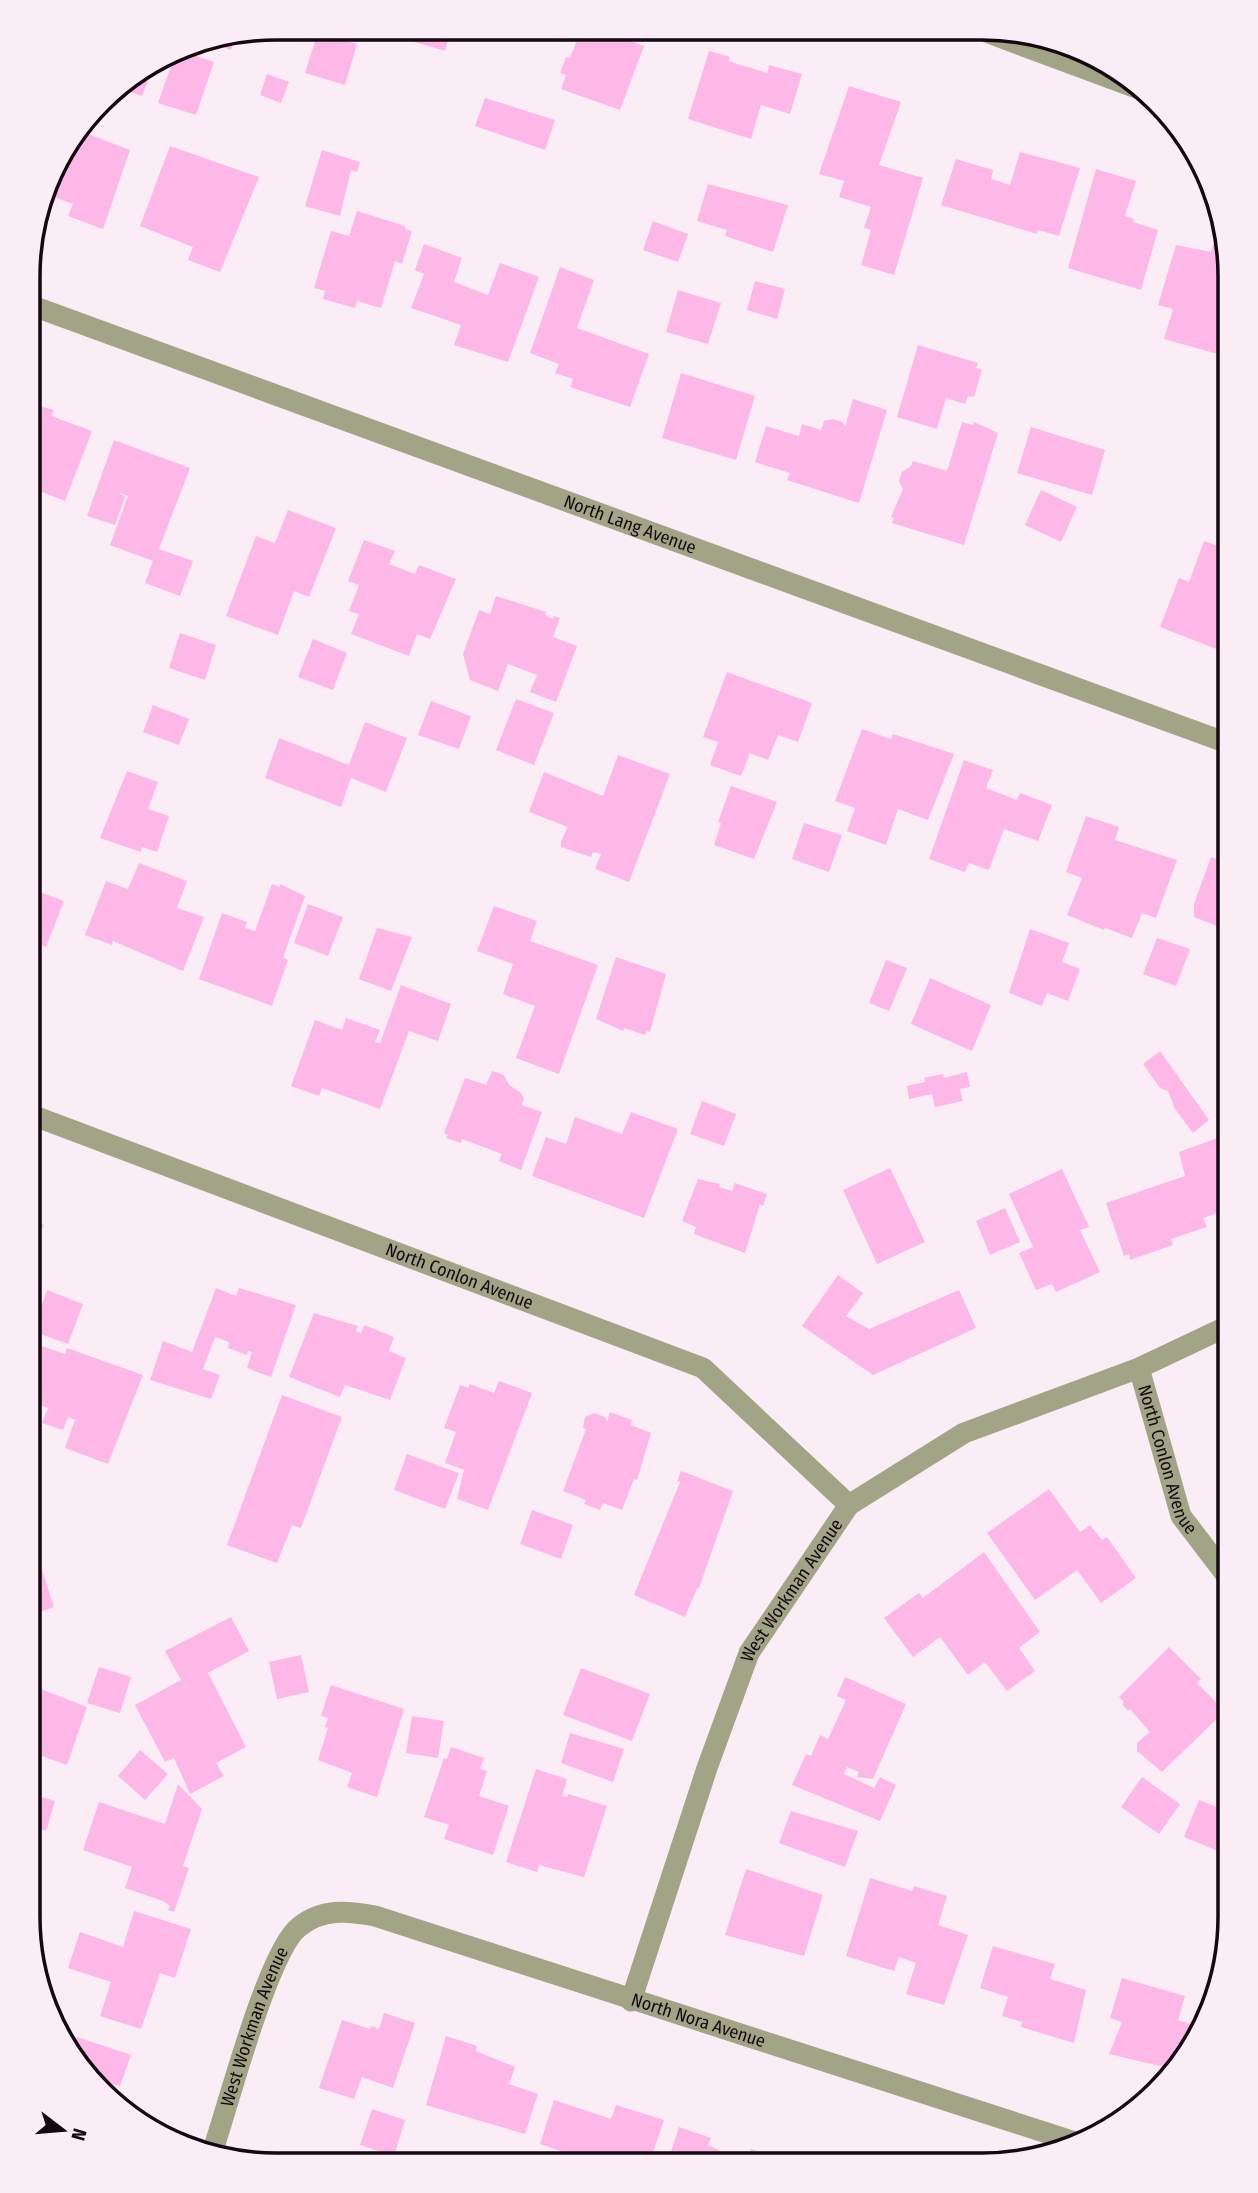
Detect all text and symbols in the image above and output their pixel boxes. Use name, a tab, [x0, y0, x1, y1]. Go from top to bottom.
street label: North Lang Avenue	[561, 490, 699, 559]
street label: North Conlon Avenue	[383, 1238, 536, 1314]
street label: North Conlon Avenue	[1133, 1382, 1202, 1539]
street label: West Workman Avenue	[736, 1515, 847, 1665]
street label: West Workman Avenue	[216, 1943, 293, 2109]
street label: North Nora Avenue	[629, 1989, 768, 2052]
north arrow	[28, 2095, 98, 2165]
text: N	[66, 2126, 91, 2143]

